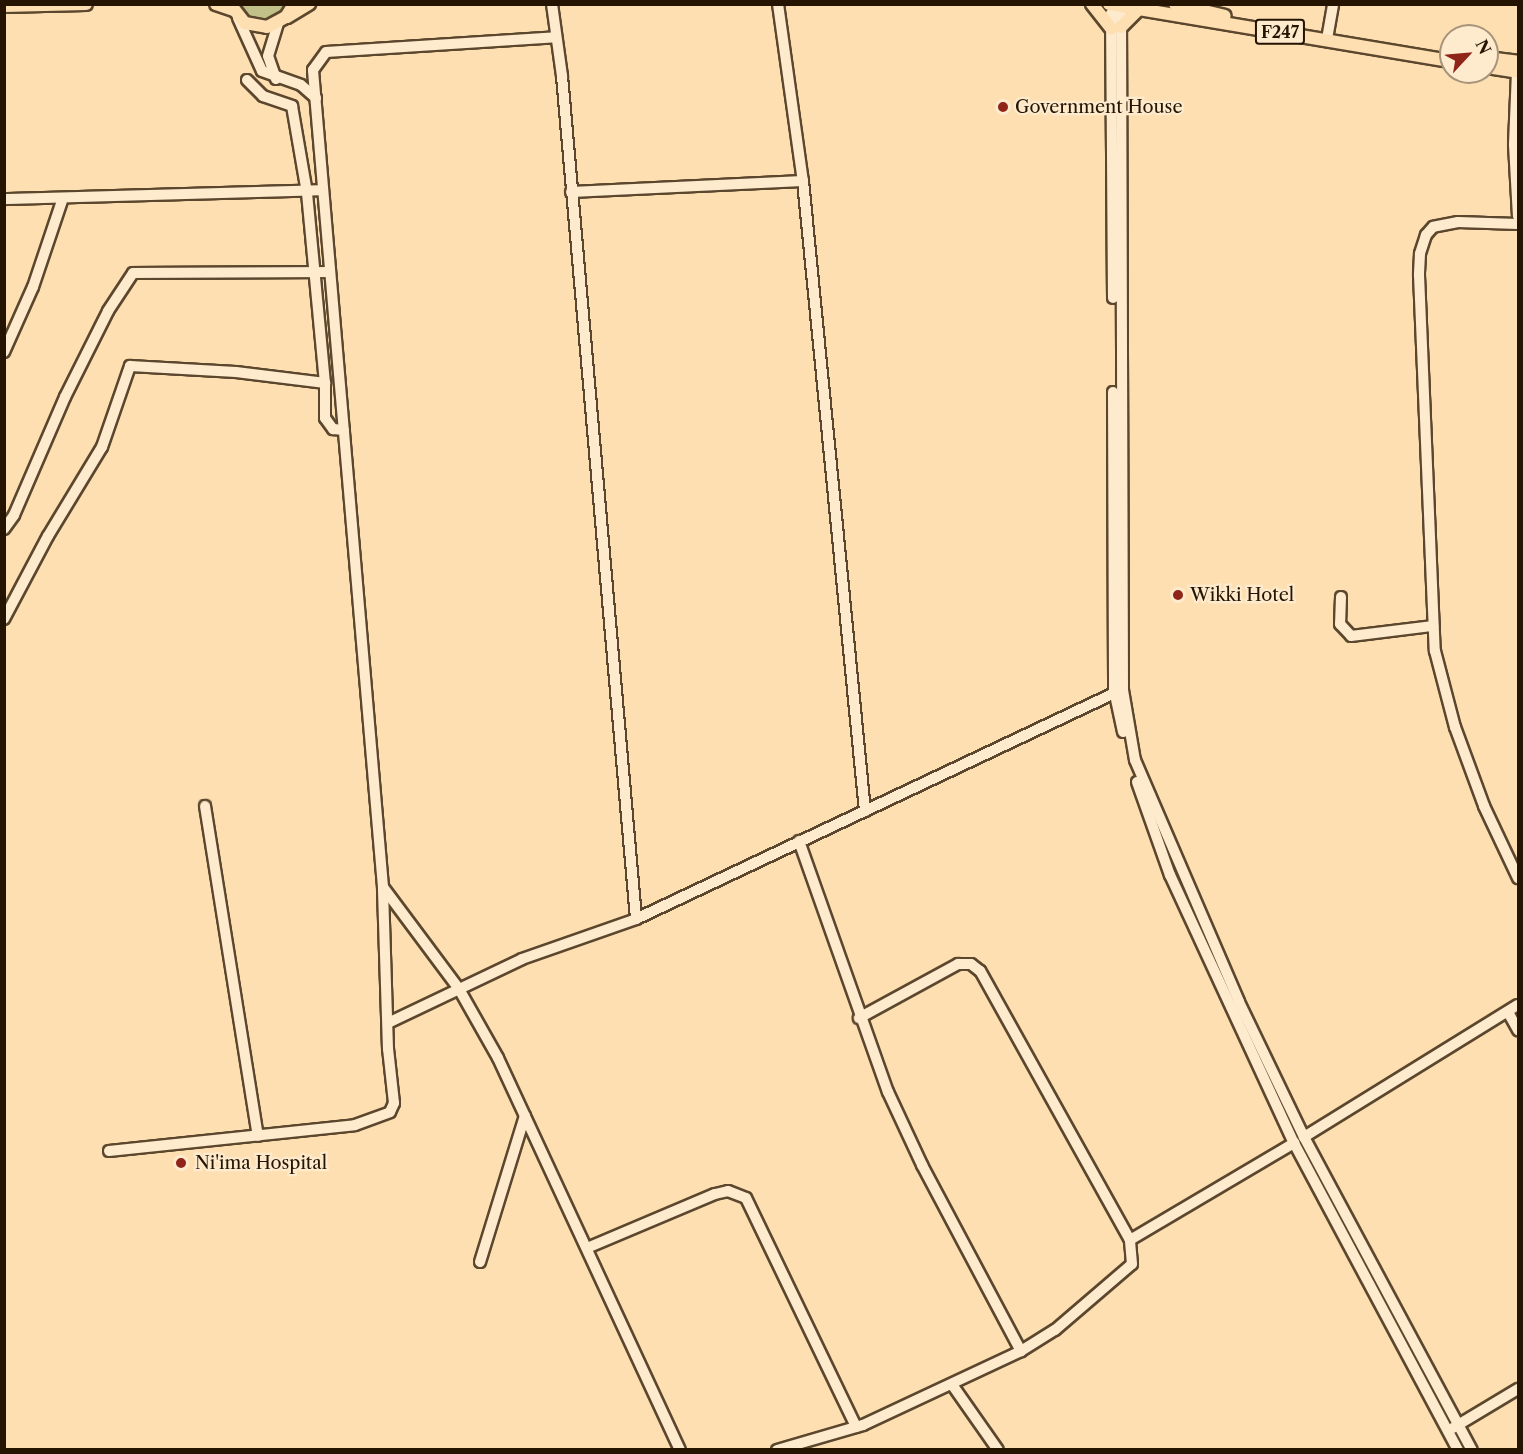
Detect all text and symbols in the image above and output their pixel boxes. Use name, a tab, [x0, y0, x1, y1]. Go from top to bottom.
road number: F247	[1254, 19, 1306, 45]
north arrow	[1439, 24, 1499, 84]
text: N	[1471, 36, 1495, 58]
place label: Government House	[1015, 96, 1182, 118]
marker: Government House	[996, 100, 1010, 114]
place label: Wikki Hotel	[1190, 584, 1294, 606]
marker: Wikki Hotel	[1171, 588, 1185, 602]
place label: Ni'ima Hospital	[195, 1152, 327, 1174]
marker: Ni'ima Hospital	[172, 1154, 190, 1172]

